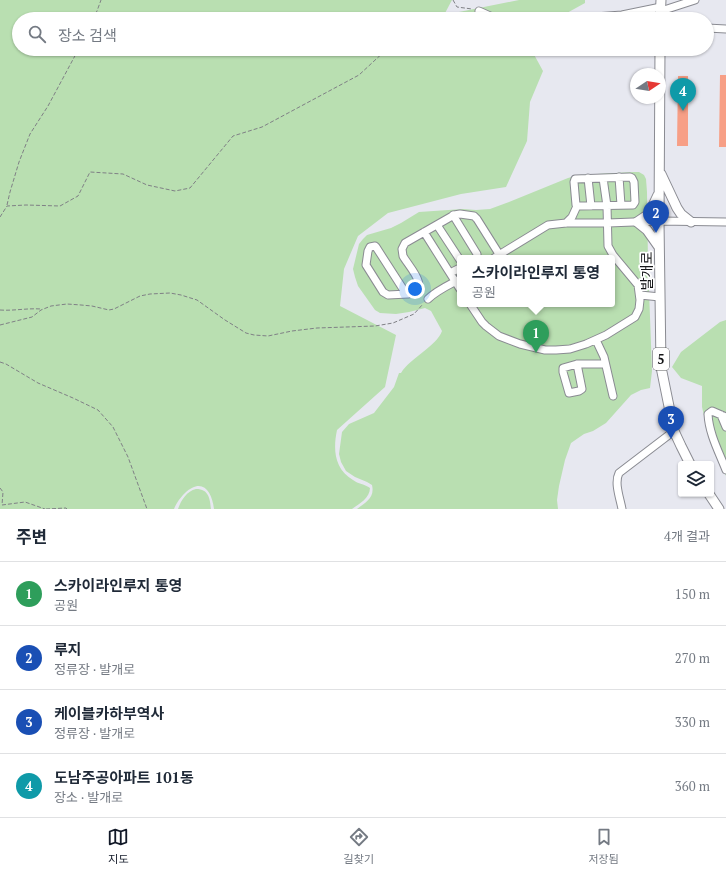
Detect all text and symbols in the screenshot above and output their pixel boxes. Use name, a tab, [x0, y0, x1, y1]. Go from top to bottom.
search box	[12, 12, 714, 56]
icon: search	[26, 23, 48, 45]
text: 장소 검색	[58, 25, 117, 45]
north arrow	[630, 68, 666, 104]
pin: 4	[670, 78, 696, 111]
pin: 2	[643, 200, 669, 233]
street label: 발개로	[637, 252, 656, 290]
popup	[457, 255, 615, 307]
text: 스카이라인루지 통영	[472, 262, 600, 282]
your location	[405, 279, 425, 299]
text: 공원	[472, 283, 496, 301]
pin: 1	[523, 320, 549, 353]
road number: 5	[653, 348, 669, 370]
pin: 3	[658, 406, 684, 439]
map controls	[678, 461, 714, 497]
button: layers	[678, 461, 714, 497]
text: 주변	[16, 525, 47, 548]
text: 4개 결과	[664, 527, 710, 545]
text: 스카이라인루지 통영	[54, 575, 182, 595]
text: 1	[25, 585, 33, 603]
text: 150 m	[675, 585, 710, 603]
text: 공원	[54, 596, 78, 614]
text: 루지	[54, 639, 82, 659]
text: 2	[25, 649, 33, 667]
text: 270 m	[675, 649, 710, 667]
text: 정류장 · 발개로	[54, 660, 135, 678]
text: 케이블카하부역사	[54, 703, 164, 723]
text: 3	[25, 713, 33, 731]
text: 330 m	[675, 713, 710, 731]
text: 정류장 · 발개로	[54, 724, 135, 742]
text: 도남주공아파트 101동	[54, 767, 194, 787]
text: 4	[25, 777, 33, 795]
text: 360 m	[675, 777, 710, 795]
text: 장소 · 발개로	[54, 788, 123, 806]
tab: 지도	[107, 826, 129, 866]
tab: 길찾기	[344, 826, 374, 866]
tab: 저장됨	[588, 826, 619, 866]

